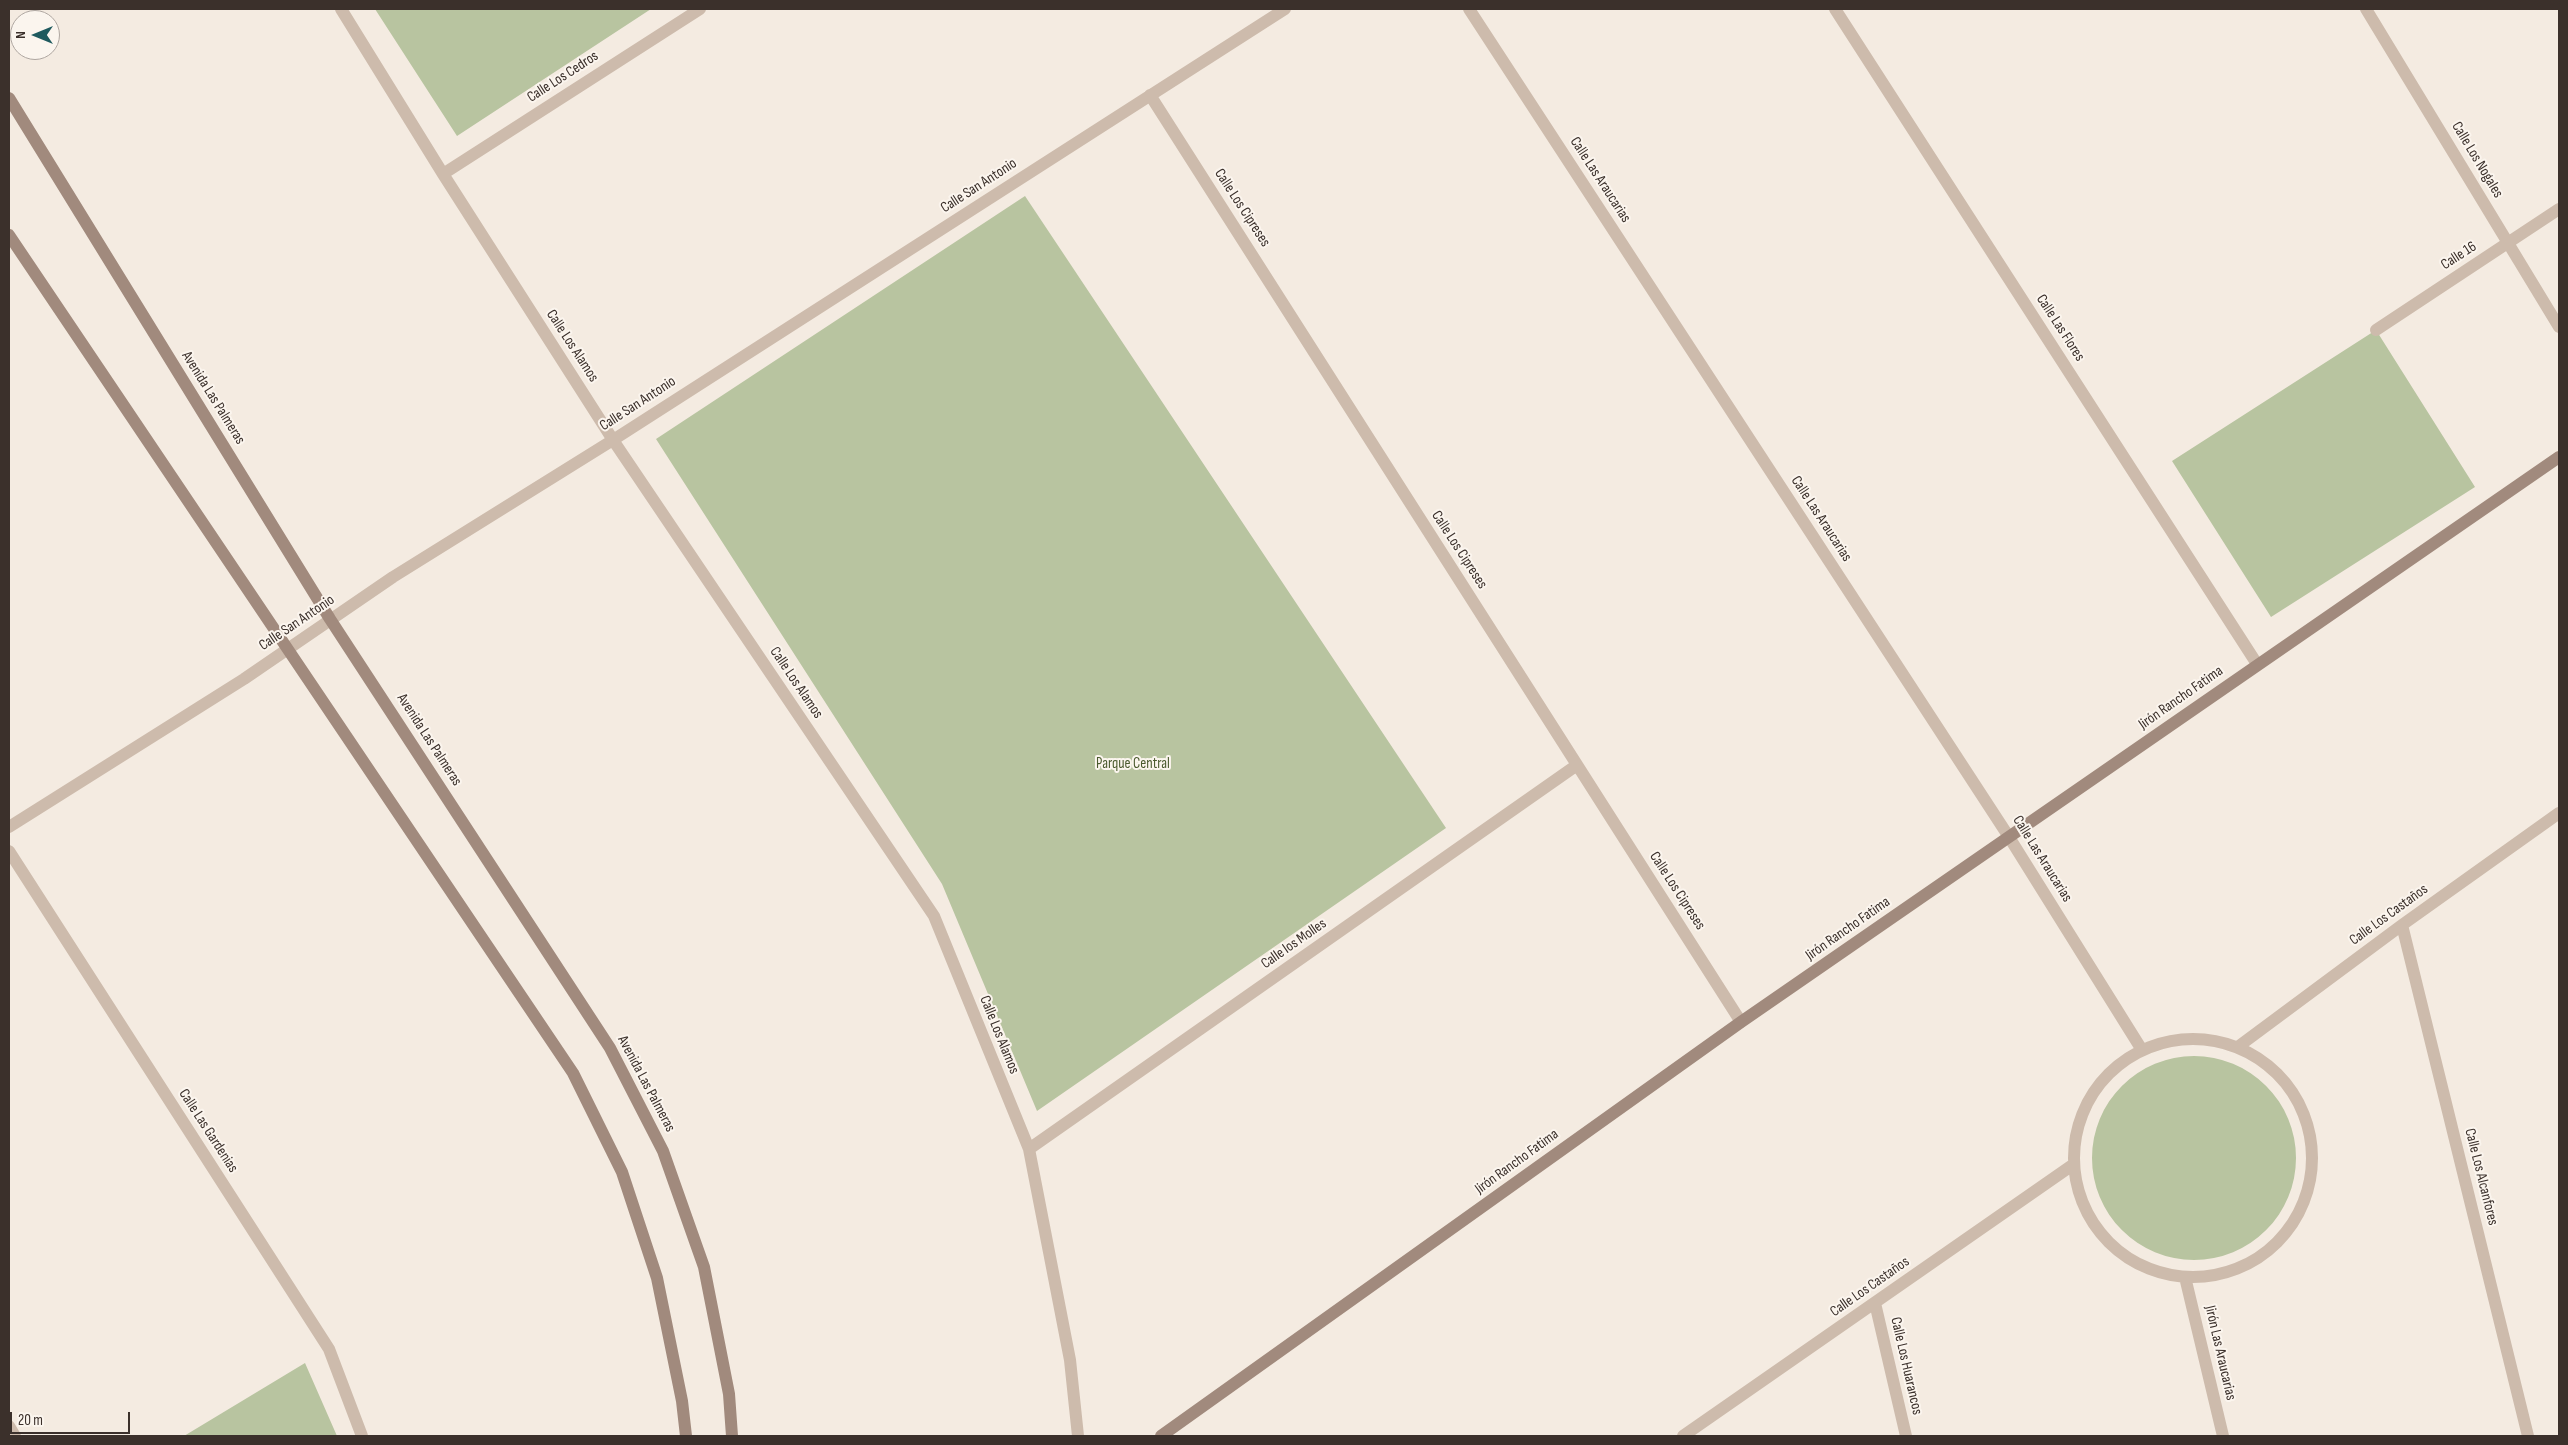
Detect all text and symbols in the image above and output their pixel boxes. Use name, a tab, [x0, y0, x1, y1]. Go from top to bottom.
north arrow	[10, 10, 60, 60]
text: N	[12, 31, 29, 39]
street label: Calle Los Cedros	[524, 47, 602, 107]
street label: Calle Los Nogales	[2447, 119, 2507, 201]
street label: Calle Las Araucarias	[1566, 134, 1634, 226]
street label: Calle San Antonio	[938, 155, 1020, 217]
street label: Calle Los Cipreses	[1210, 166, 1274, 250]
street label: Calle 16	[2438, 238, 2480, 274]
street label: Calle Las Flores	[2032, 291, 2088, 365]
street label: Calle Los Alamos	[542, 306, 602, 386]
street label: Avenida Las Palmeras	[177, 348, 249, 448]
street label: Calle San Antonio	[597, 373, 679, 435]
street label: Calle Las Araucarias	[1787, 473, 1855, 565]
street label: Calle Los Cipreses	[1427, 508, 1491, 592]
street label: Calle San Antonio	[256, 591, 338, 655]
street label: Calle Los Alamos	[765, 644, 827, 722]
street label: Jirón Rancho Fatima	[2135, 662, 2227, 734]
street label: Avenida Las Palmeras	[393, 691, 465, 789]
park label: Parque Central	[1096, 755, 1170, 773]
street label: Calle Las Araucarias	[2008, 812, 2076, 906]
street label: Calle Los Cipreses	[1645, 849, 1709, 933]
street label: Calle Los Castaños	[2346, 880, 2432, 950]
street label: Jirón Rancho Fatima	[1802, 893, 1894, 965]
street label: Calle los Molles	[1258, 915, 1330, 973]
street label: Calle Los Alamos	[975, 993, 1023, 1077]
street label: Avenida Las Palmeras	[613, 1033, 679, 1135]
street label: Calle Las Gardenias	[174, 1086, 242, 1176]
street label: Jirón Rancho Fatima	[1472, 1126, 1562, 1198]
street label: Calle Los Alcanfores	[2460, 1127, 2502, 1227]
street label: Calle Los Castaños	[1827, 1253, 1913, 1321]
street label: Jirón Las Araucarias	[2200, 1304, 2240, 1402]
street label: Calle Los Huarancos	[1886, 1315, 1926, 1417]
scale bar	[12, 1402, 132, 1434]
text: 20 m	[18, 1411, 43, 1430]

